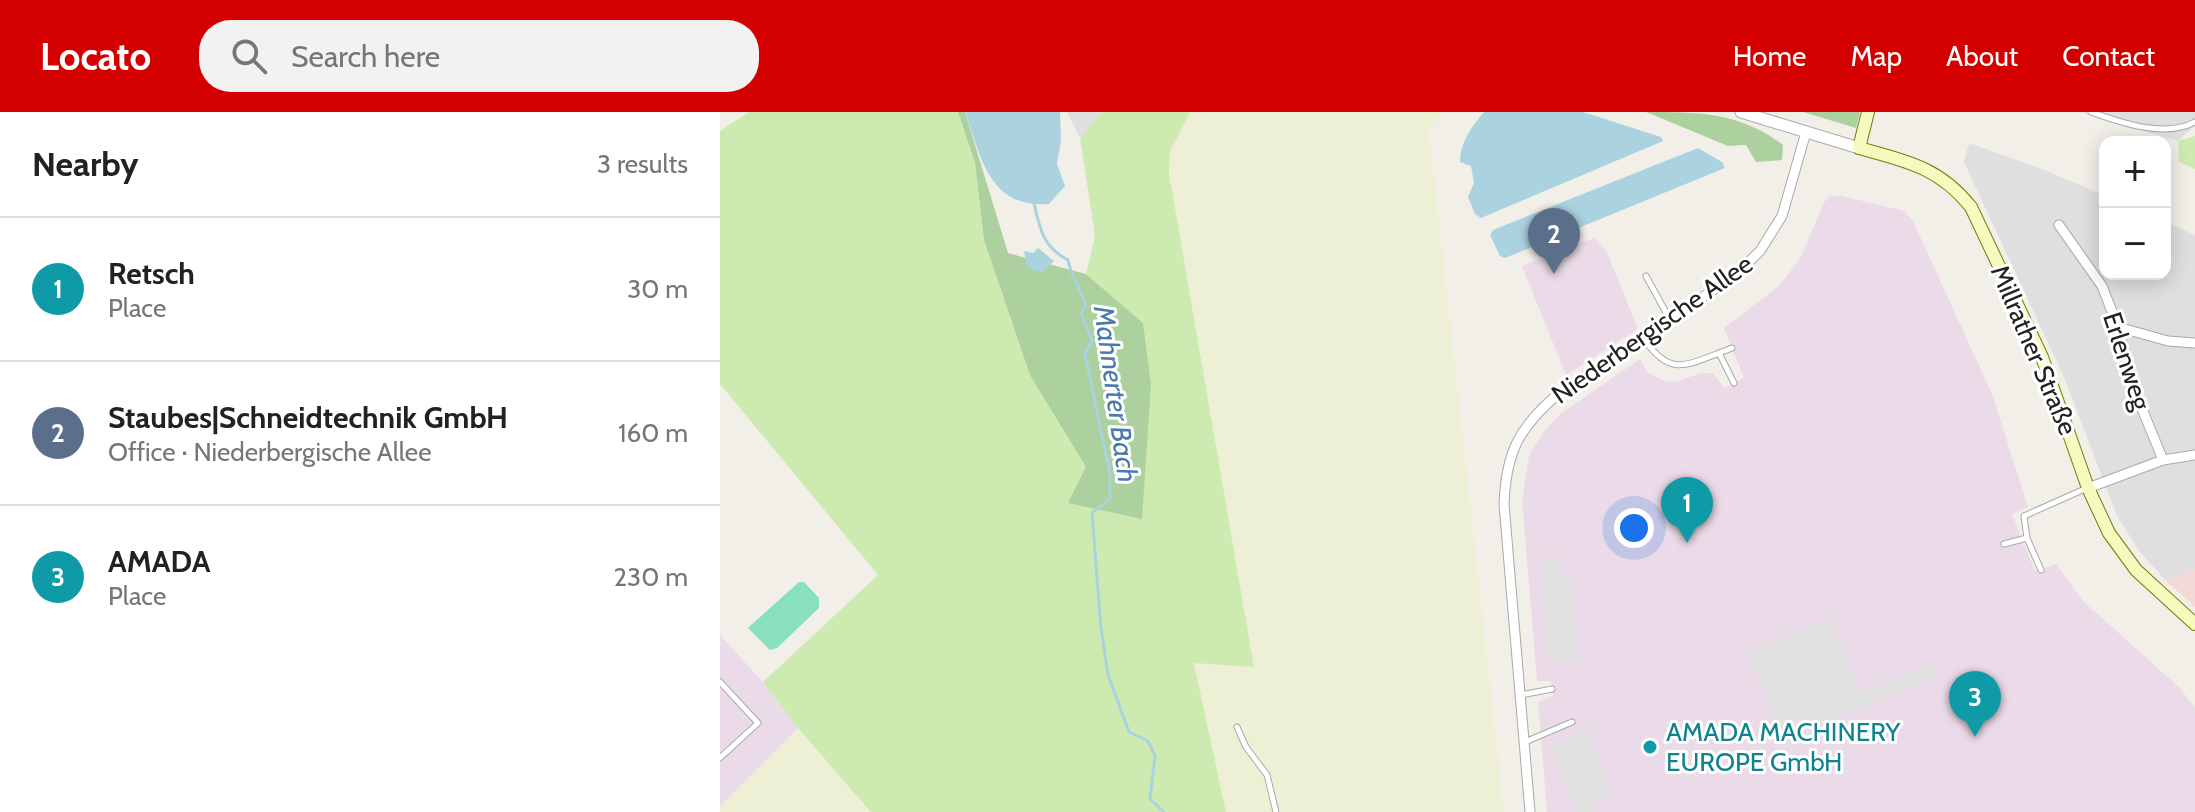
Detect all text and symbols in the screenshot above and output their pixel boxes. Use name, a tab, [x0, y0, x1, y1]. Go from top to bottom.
search box	[199, 20, 759, 92]
text: Locato	[40, 33, 151, 80]
icon: search	[227, 34, 271, 78]
text: Search here	[291, 38, 440, 75]
text: Home	[1733, 39, 1806, 73]
text: Map	[1850, 39, 1902, 73]
text: About	[1946, 39, 2018, 73]
text: Contact	[2062, 39, 2155, 73]
map controls	[2099, 136, 2171, 280]
button: +	[2099, 136, 2171, 208]
text: Nearby	[32, 143, 139, 185]
text: 3 results	[597, 148, 688, 180]
pin: 2	[1528, 208, 1580, 274]
button: −	[2099, 208, 2171, 280]
street label: Niederbergische Allee	[1545, 248, 1759, 410]
text: Retsch	[108, 255, 195, 292]
street label: Millrather Straße	[1984, 260, 2084, 440]
text: 1	[53, 273, 63, 305]
text: 30 m	[627, 273, 688, 305]
text: Place	[108, 292, 166, 324]
water label: Mahnerter Bach	[1087, 302, 1145, 485]
street label: Erlenweg	[2096, 308, 2158, 415]
text: Staubes|Schneidtechnik GmbH	[108, 399, 508, 436]
text: 2	[51, 417, 65, 449]
text: 160 m	[618, 417, 688, 449]
text: Office · Niederbergische Allee	[108, 436, 431, 468]
pin: 1	[1661, 477, 1713, 543]
your location	[1614, 508, 1654, 548]
text: AMADA	[108, 543, 210, 580]
text: 3	[51, 561, 65, 593]
text: 230 m	[614, 561, 688, 593]
text: Place	[108, 580, 166, 612]
pin: 3	[1949, 671, 2001, 737]
place label: AMADA MACHINERY EUROPE GmbH	[1666, 716, 1901, 778]
marker: AMADA MACHINERY EUROPE GmbH	[1641, 738, 1659, 756]

